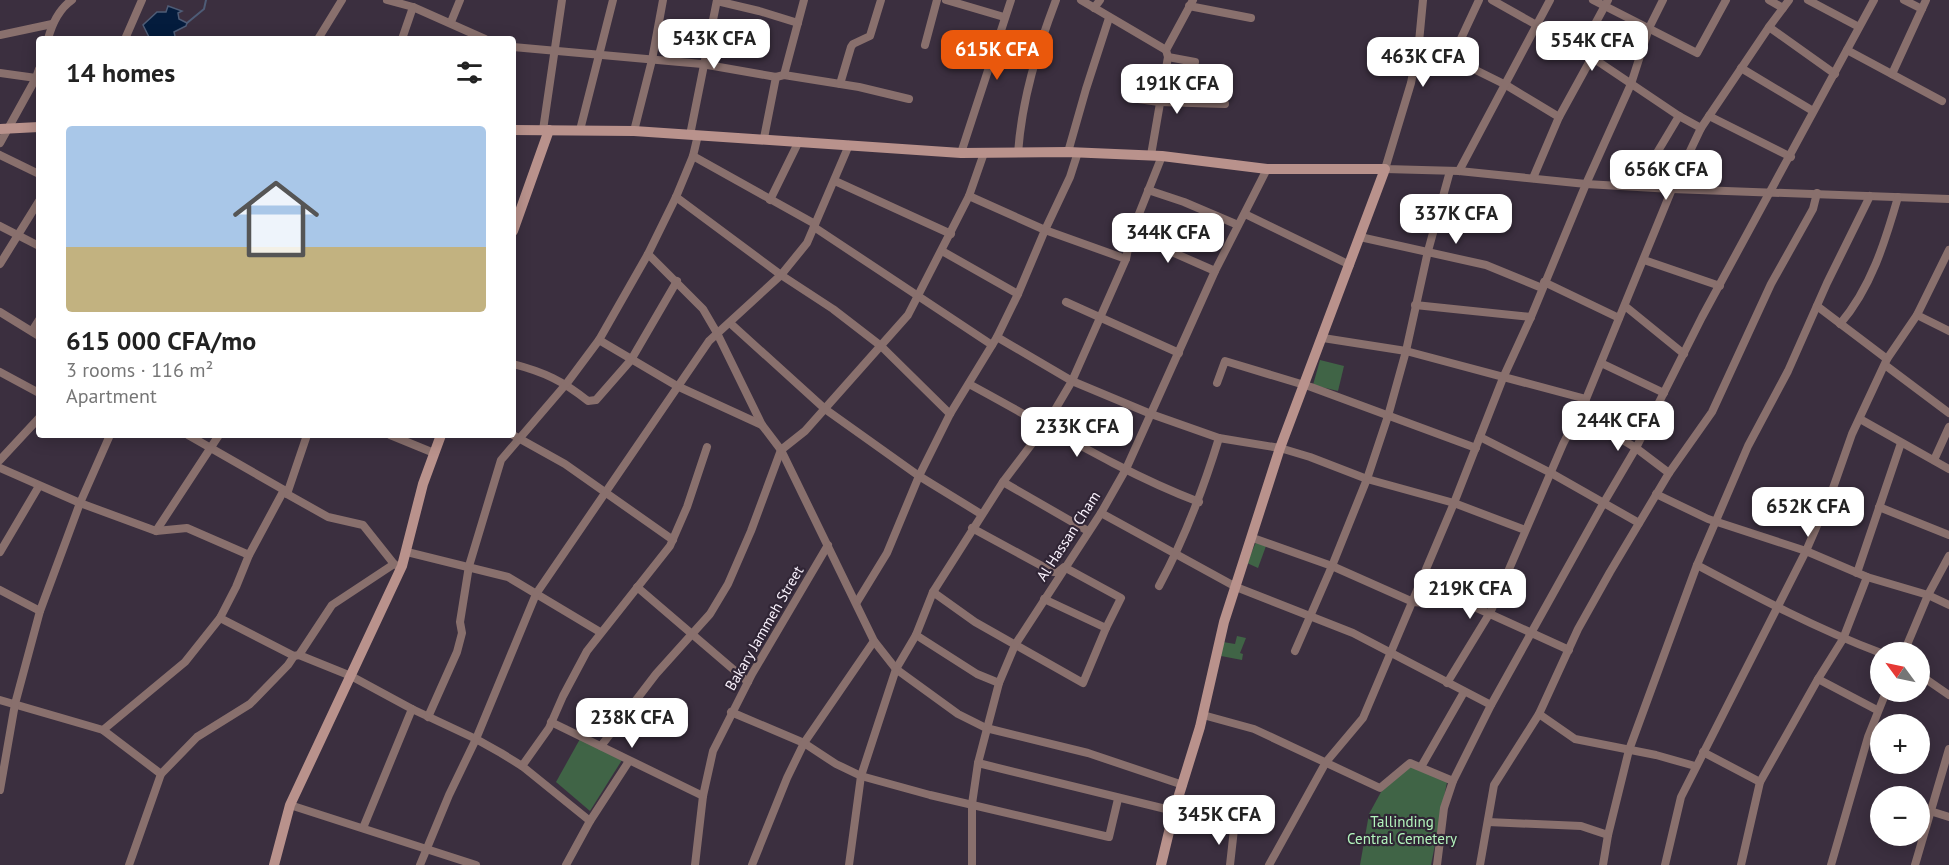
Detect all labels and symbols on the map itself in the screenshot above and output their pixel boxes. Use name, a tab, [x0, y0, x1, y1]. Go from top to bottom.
pin: 543K CFA	[652, 19, 776, 70]
pin: 554K CFA	[1530, 21, 1654, 72]
pin: 615K CFA	[935, 30, 1059, 81]
pin: 463K CFA	[1361, 37, 1485, 88]
pin: 191K CFA	[1115, 64, 1239, 115]
pin: 656K CFA	[1604, 150, 1728, 201]
pin: 337K CFA	[1394, 194, 1518, 245]
pin: 344K CFA	[1106, 213, 1230, 264]
pin: 244K CFA	[1556, 401, 1680, 452]
pin: 233K CFA	[1015, 407, 1139, 458]
street label: Al Hassan Cham	[1032, 487, 1104, 585]
pin: 652K CFA	[1746, 487, 1870, 538]
street label: Bakary Jammeh Street	[721, 562, 807, 694]
pin: 219K CFA	[1408, 569, 1532, 620]
north arrow	[1870, 642, 1930, 702]
pin: 238K CFA	[570, 698, 694, 749]
pin: 345K CFA	[1157, 795, 1281, 846]
park label: Tallinding Central Cemetery	[1347, 812, 1457, 848]

